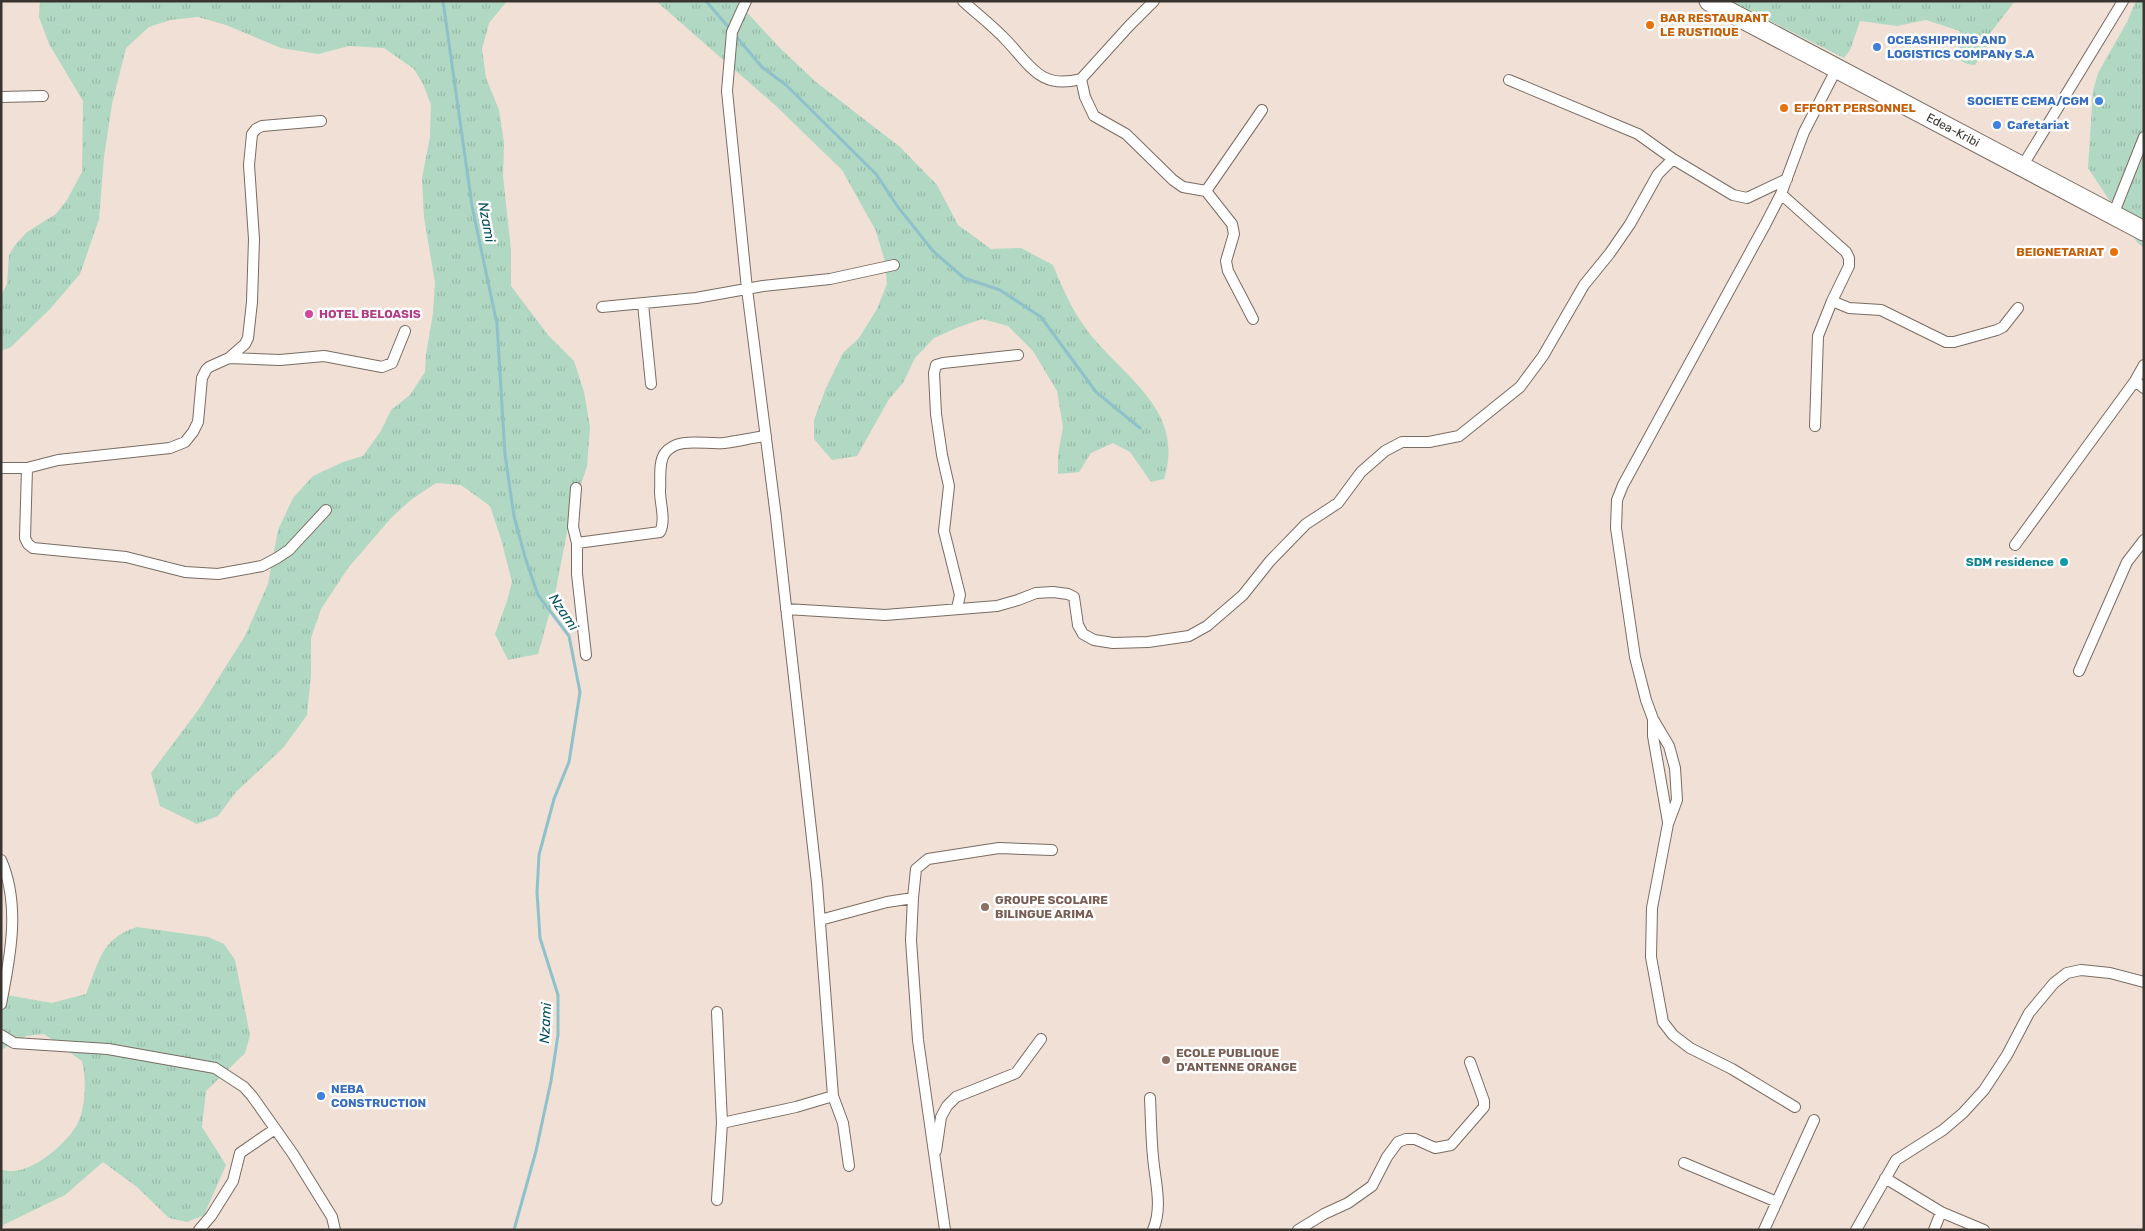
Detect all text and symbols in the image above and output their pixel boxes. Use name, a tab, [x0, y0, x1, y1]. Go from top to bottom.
place label: BAR RESTAURANT LE RUSTIQUE	[1660, 11, 1769, 39]
marker: BAR RESTAURANT LE RUSTIQUE	[1644, 19, 1656, 31]
place label: OCEASHIPPING AND LOGISTICS COMPANy S.A	[1887, 33, 2035, 61]
marker: OCEASHIPPING AND LOGISTICS COMPANy S.A	[1871, 41, 1883, 53]
place label: SOCIETE CEMA/CGM	[1967, 94, 2089, 108]
marker: SOCIETE CEMA/CGM	[2093, 95, 2105, 107]
place label: EFFORT PERSONNEL	[1794, 101, 1916, 115]
marker: EFFORT PERSONNEL	[1778, 102, 1790, 114]
street label: Edea-Kribi	[1924, 110, 1982, 150]
place label: Cafetariat	[2007, 118, 2069, 132]
marker: Cafetariat	[1991, 119, 2003, 131]
water label: Nzami	[474, 200, 499, 244]
place label: BEIGNETARIAT	[2016, 245, 2104, 259]
marker: BEIGNETARIAT	[2108, 246, 2120, 258]
place label: HOTEL BELOASIS	[319, 307, 421, 321]
marker: HOTEL BELOASIS	[303, 308, 315, 320]
place label: SDM residence	[1966, 555, 2054, 569]
marker: SDM residence	[2058, 556, 2070, 568]
water label: Nzami	[545, 591, 582, 634]
place label: GROUPE SCOLAIRE BILINGUE ARIMA	[995, 893, 1108, 921]
marker: GROUPE SCOLAIRE BILINGUE ARIMA	[979, 901, 991, 913]
water label: Nzami	[536, 1002, 555, 1044]
place label: ECOLE PUBLIQUE D'ANTENNE ORANGE	[1176, 1046, 1297, 1074]
marker: ECOLE PUBLIQUE D'ANTENNE ORANGE	[1160, 1054, 1172, 1066]
place label: NEBA CONSTRUCTION	[331, 1082, 426, 1110]
marker: NEBA CONSTRUCTION	[315, 1090, 327, 1102]

